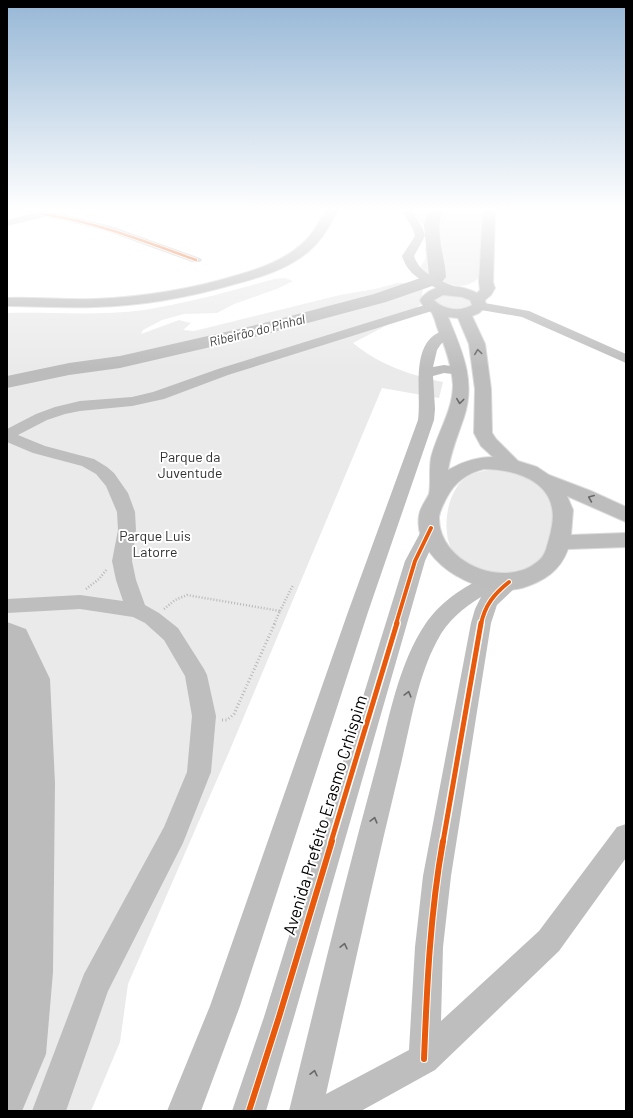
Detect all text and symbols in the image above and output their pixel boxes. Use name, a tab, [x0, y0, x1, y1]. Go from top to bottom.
water label: Ribeirão do Pinhal	[207, 310, 307, 350]
one-way arrow	[474, 349, 483, 355]
one-way arrow	[455, 398, 464, 404]
park label: Parque da Juventude	[158, 448, 222, 481]
one-way arrow	[587, 495, 595, 503]
park label: Parque Luis Latorre	[119, 527, 191, 560]
one-way arrow	[403, 691, 412, 698]
street label: Avenida Prefeito Erasmo Crhispim	[278, 692, 370, 937]
one-way arrow	[370, 817, 378, 823]
one-way arrow	[339, 943, 348, 950]
one-way arrow	[310, 1070, 318, 1076]

